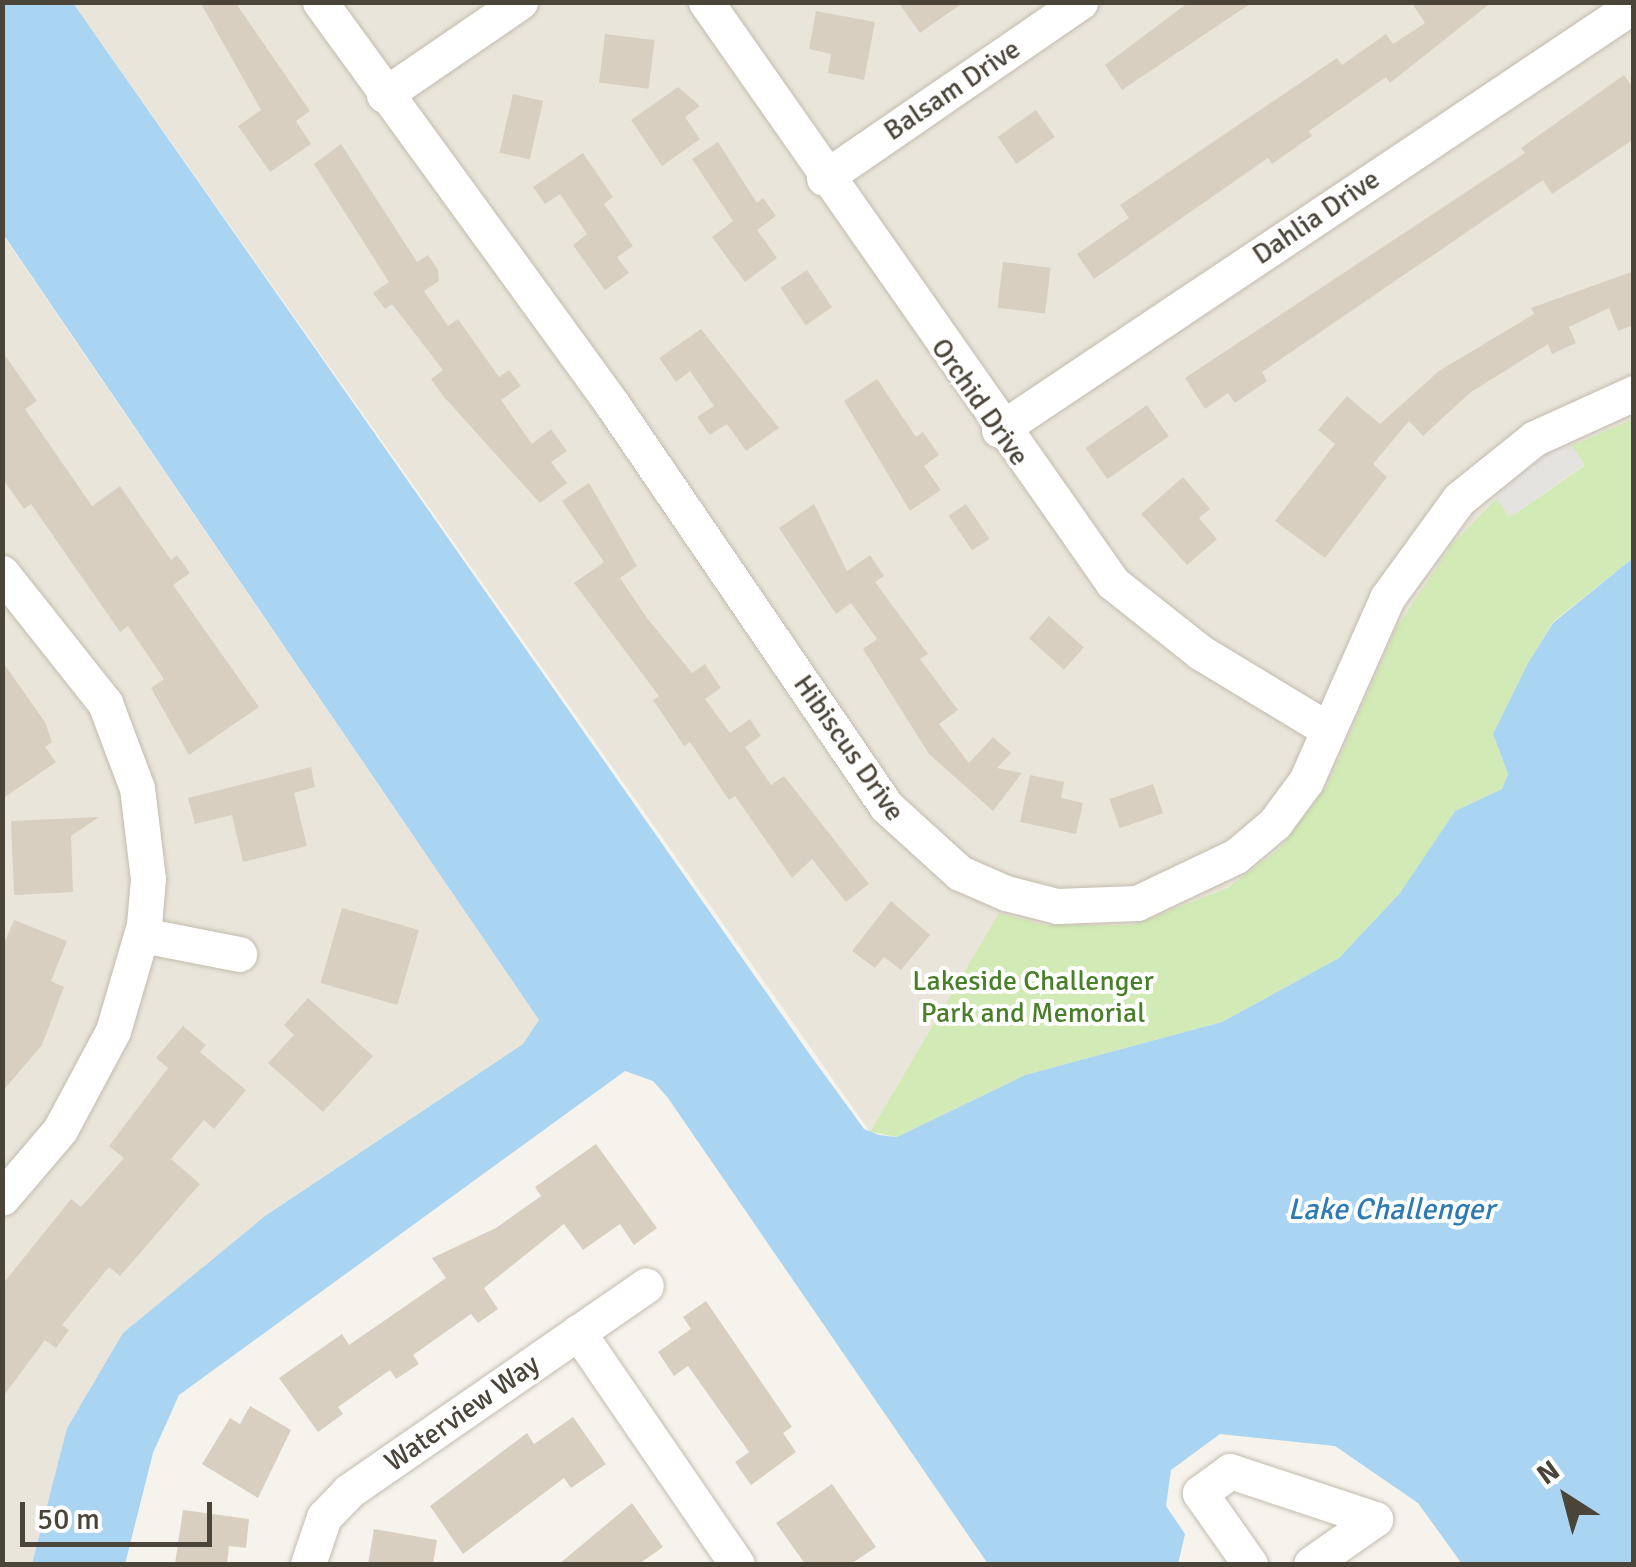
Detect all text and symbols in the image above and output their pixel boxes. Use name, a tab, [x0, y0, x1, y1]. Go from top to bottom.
street label: Balsam Drive	[878, 32, 1026, 148]
street label: Dahlia Drive	[1246, 162, 1386, 272]
street label: Orchid Drive	[924, 332, 1036, 472]
street label: Hibiscus Drive	[786, 668, 912, 828]
park label: Lakeside Challenger Park and Memorial	[912, 964, 1154, 1030]
water label: Lake Challenger	[1288, 1192, 1494, 1228]
street label: Waterview Way	[378, 1347, 546, 1479]
north arrow	[1516, 1447, 1616, 1547]
text: N	[1530, 1453, 1566, 1492]
scale bar	[25, 1482, 218, 1544]
text: 50 m	[37, 1501, 100, 1538]

